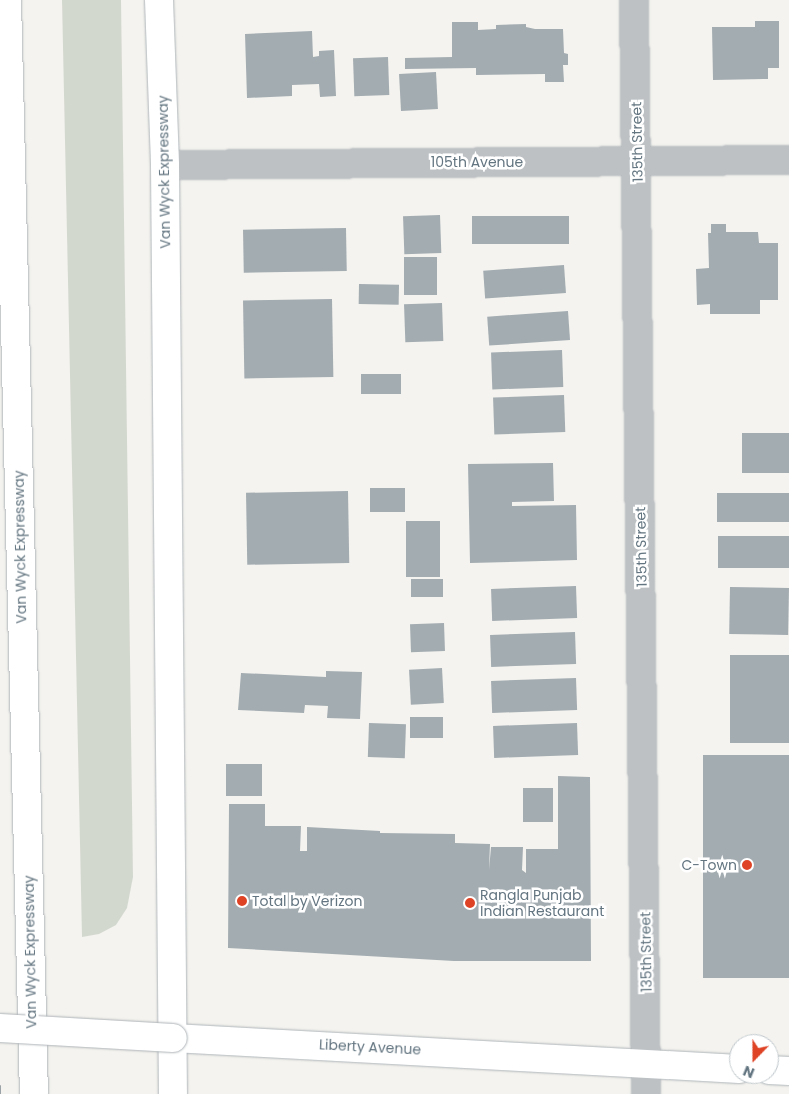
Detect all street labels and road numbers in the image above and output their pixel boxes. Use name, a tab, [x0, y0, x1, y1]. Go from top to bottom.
street label: Van Wyck Expressway	[154, 95, 174, 249]
street label: 135th Street	[628, 102, 646, 182]
street label: 105th Avenue	[431, 154, 523, 170]
street label: Van Wyck Expressway	[10, 470, 30, 624]
street label: 135th Street	[632, 507, 650, 587]
street label: Van Wyck Expressway	[20, 875, 40, 1029]
street label: 135th Street	[637, 912, 655, 992]
street label: Liberty Avenue	[319, 1036, 421, 1058]

